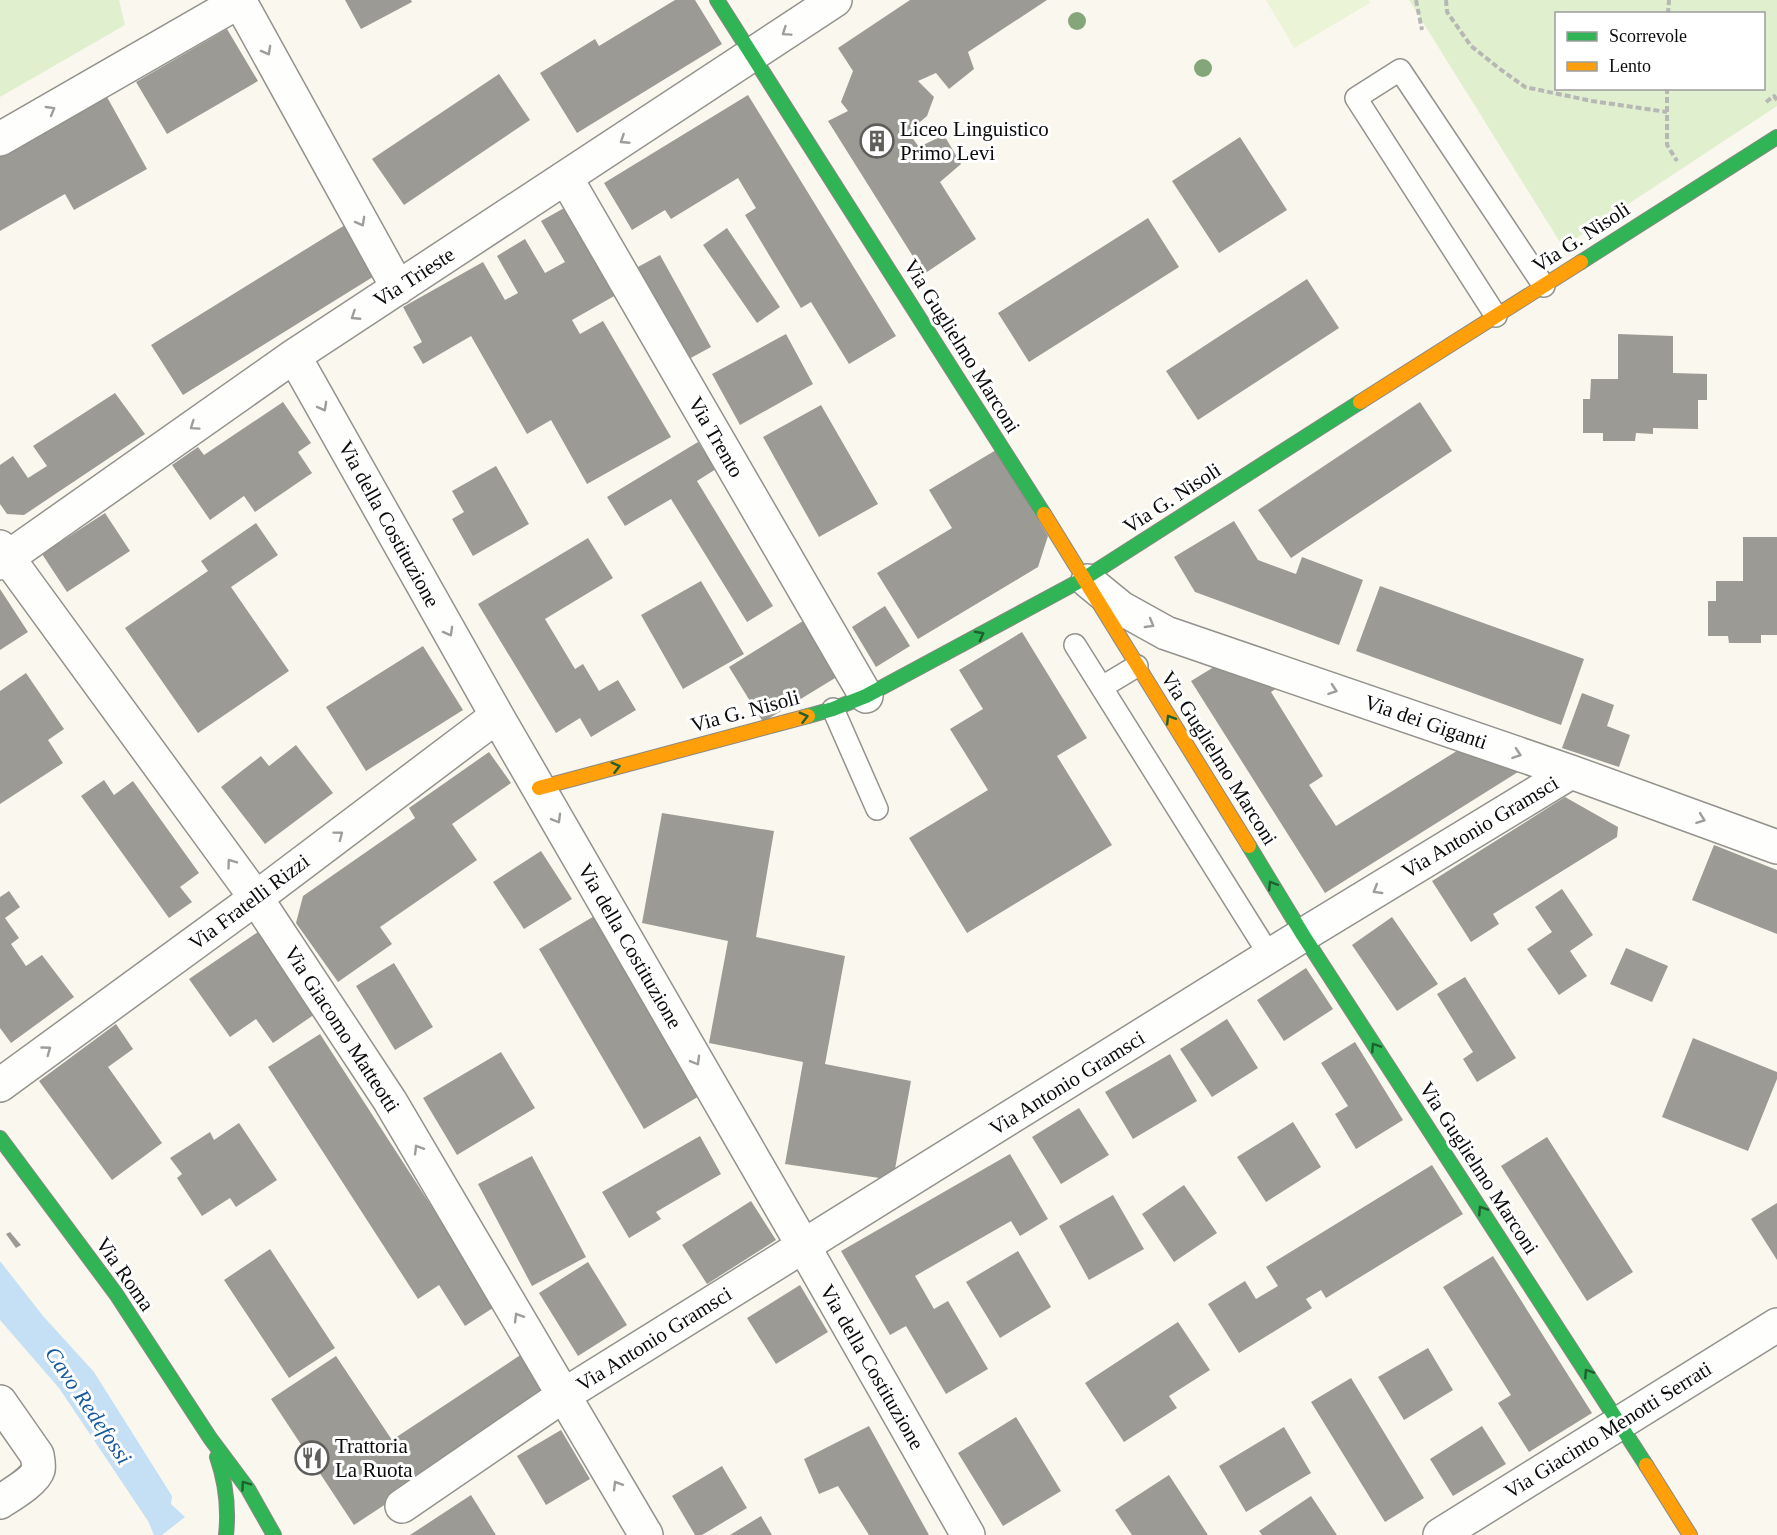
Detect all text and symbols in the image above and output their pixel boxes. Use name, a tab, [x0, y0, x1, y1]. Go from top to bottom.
legend	[1555, 12, 1765, 90]
one-way arrow	[782, 25, 793, 36]
text: Scorrevole	[1609, 26, 1687, 46]
one-way arrow	[260, 45, 271, 55]
text: Lento	[1609, 56, 1651, 76]
one-way arrow	[45, 106, 55, 117]
place label: Liceo Linguistico Primo Levi	[900, 117, 1049, 165]
building icon: Liceo Linguistico Primo Levi	[859, 123, 895, 159]
one-way arrow	[620, 133, 631, 144]
street label: Via G. Nisoli	[1528, 197, 1634, 277]
one-way arrow	[354, 216, 365, 226]
street label: Via Trieste	[369, 242, 459, 312]
street label: Via Guglielmo Marconi	[899, 255, 1025, 438]
one-way arrow	[351, 309, 362, 320]
street label: Via Trento	[683, 392, 749, 482]
one-way arrow	[316, 401, 327, 411]
one-way arrow	[190, 419, 201, 430]
street label: Via della Costituzione	[333, 437, 445, 611]
street label: Via G. Nisoli	[1119, 458, 1225, 538]
one-way arrow	[1144, 617, 1154, 628]
one-way arrow	[442, 626, 454, 636]
one-way arrow	[974, 631, 984, 642]
street label: Via Guglielmo Marconi	[1156, 667, 1282, 850]
one-way arrow	[1327, 683, 1338, 696]
street label: Via G. Nisoli	[688, 685, 802, 737]
street label: Via dei Giganti	[1361, 690, 1491, 754]
one-way arrow	[798, 712, 809, 724]
one-way arrow	[1165, 715, 1177, 725]
one-way arrow	[1511, 746, 1522, 759]
one-way arrow	[610, 762, 620, 774]
street label: Via Antonio Gramsci	[1397, 771, 1563, 883]
one-way arrow	[1695, 812, 1706, 825]
one-way arrow	[550, 813, 561, 823]
one-way arrow	[333, 831, 344, 842]
street label: Via Fratelli Rizzi	[184, 849, 314, 955]
one-way arrow	[227, 859, 238, 870]
street label: Via della Costituzione	[573, 859, 687, 1033]
one-way arrow	[1267, 881, 1279, 891]
one-way arrow	[1373, 882, 1383, 894]
street label: Via Giacomo Matteotti	[279, 941, 405, 1117]
street label: Via Antonio Gramsci	[985, 1025, 1149, 1140]
one-way arrow	[1371, 1043, 1383, 1053]
one-way arrow	[41, 1046, 52, 1057]
one-way arrow	[689, 1055, 701, 1065]
street label: Via Guglielmo Marconi	[1414, 1077, 1544, 1259]
one-way arrow	[414, 1145, 426, 1155]
one-way arrow	[1478, 1206, 1489, 1217]
street label: Via Roma	[91, 1233, 159, 1316]
street label: Via della Costituzione	[815, 1280, 929, 1454]
street label: Via Antonio Gramsci	[572, 1281, 736, 1396]
one-way arrow	[513, 1313, 525, 1323]
water label: Cavo Redefossi	[40, 1342, 137, 1469]
street label: Via Giacinto Menotti Serrati	[1500, 1356, 1716, 1504]
one-way arrow	[1585, 1369, 1596, 1380]
place label: Trattoria La Ruota	[335, 1434, 413, 1482]
restaurant icon: Trattoria La Ruota	[294, 1440, 330, 1476]
one-way arrow	[241, 1480, 252, 1491]
one-way arrow	[612, 1481, 624, 1491]

